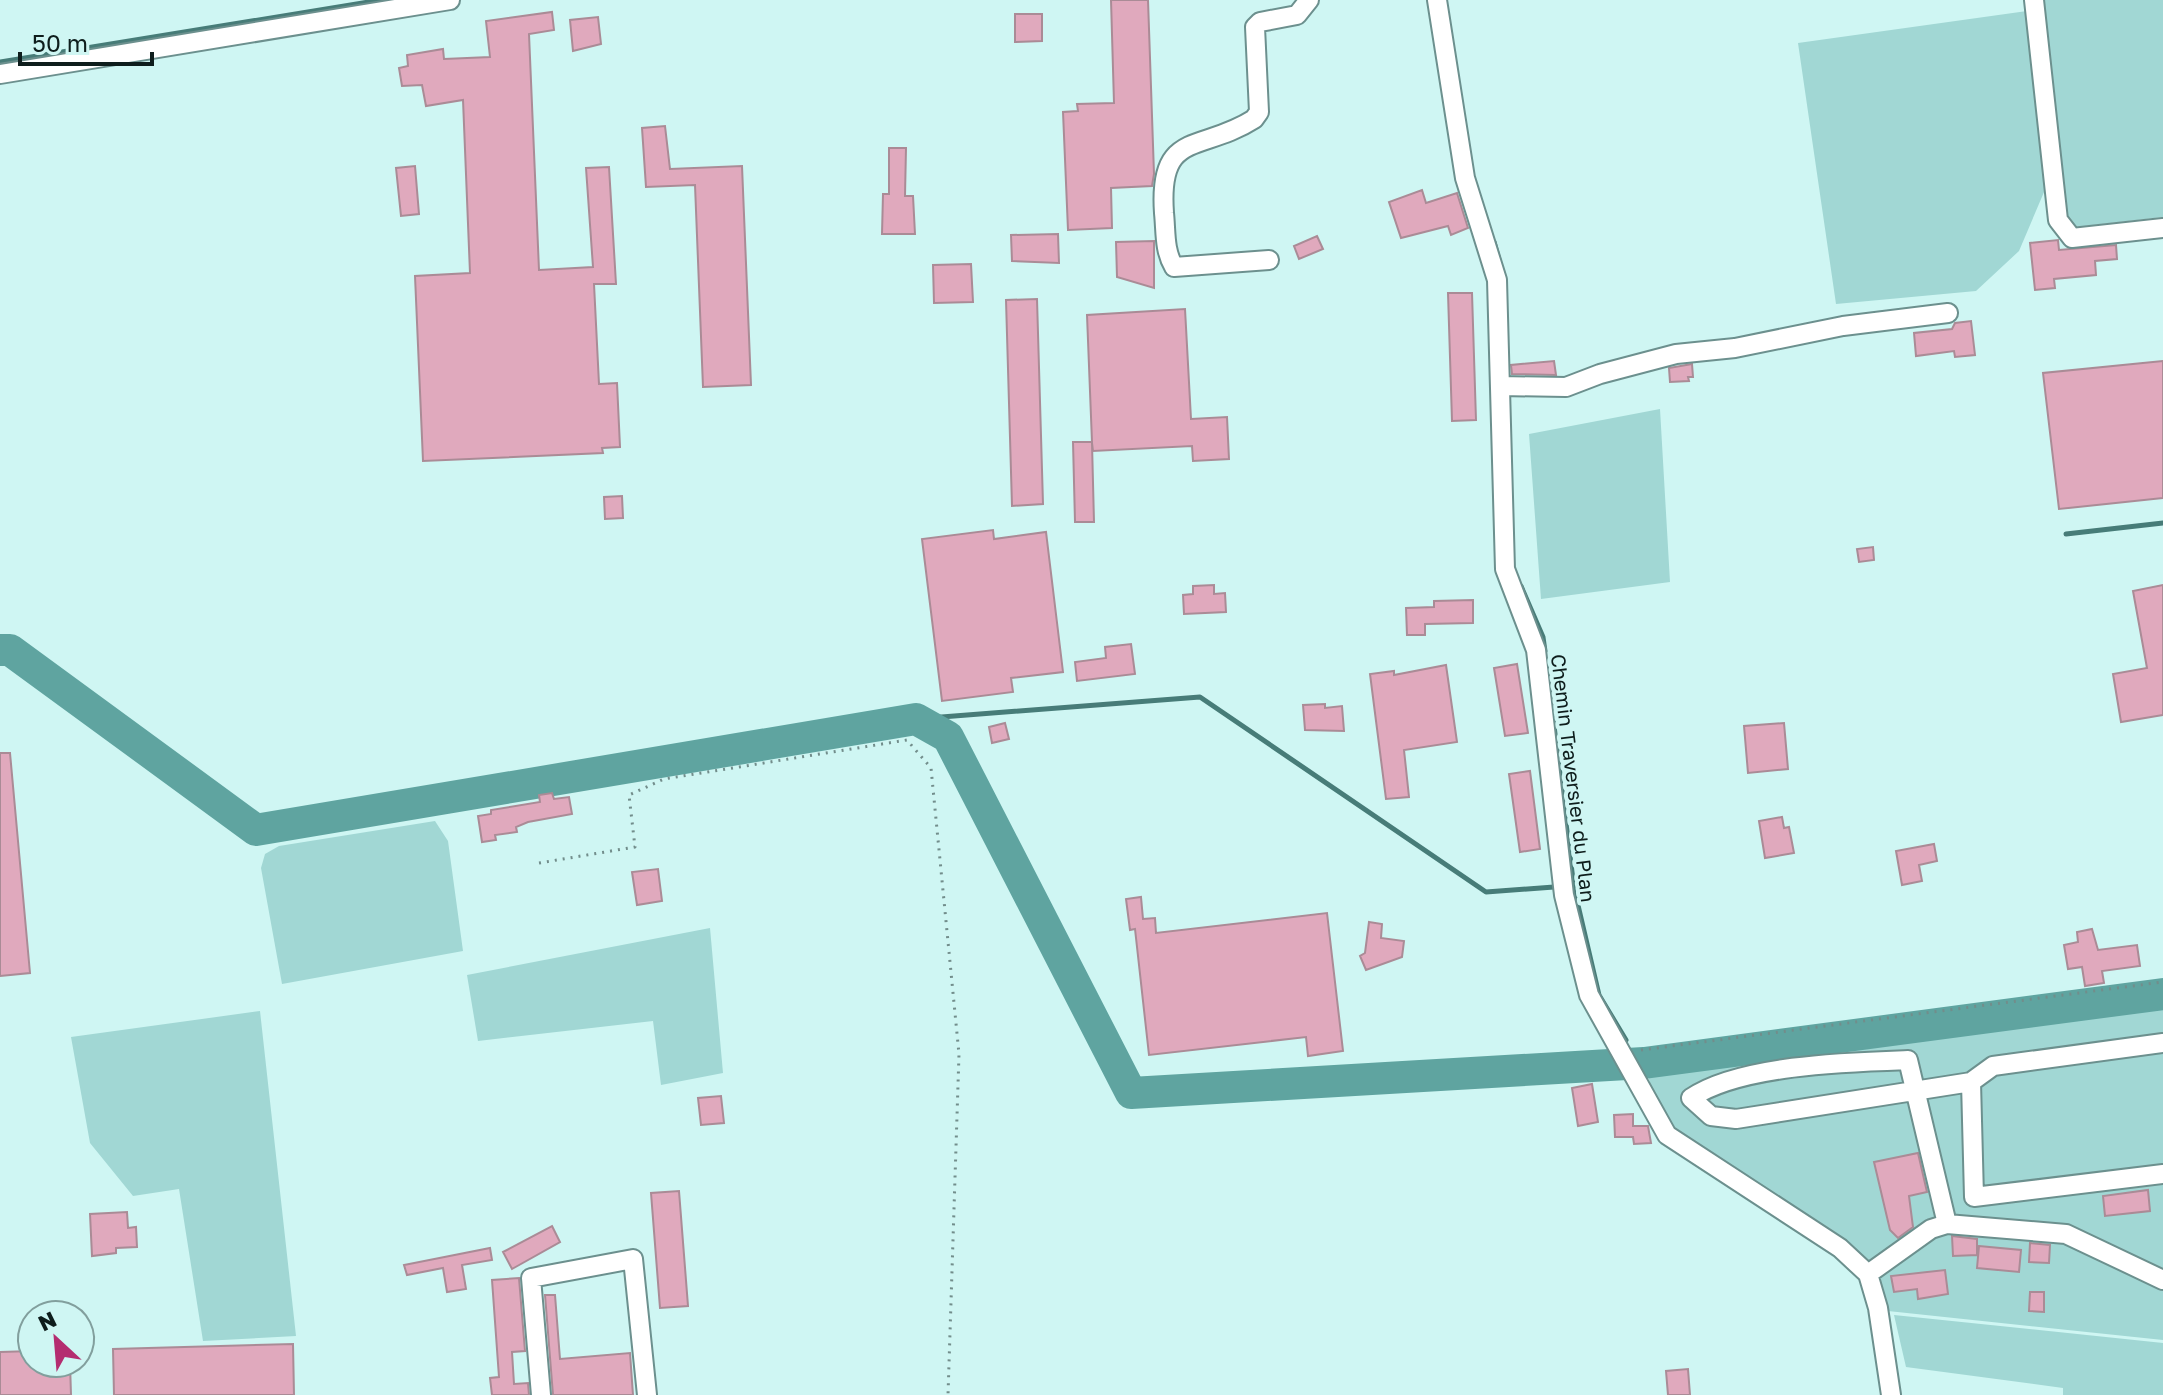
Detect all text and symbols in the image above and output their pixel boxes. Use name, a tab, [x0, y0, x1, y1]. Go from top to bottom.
scale bar	[20, 16, 152, 66]
text: 50 m	[32, 28, 88, 57]
street label: Chemin Traversier du Plan	[1547, 652, 1601, 904]
north arrow	[16, 1299, 96, 1379]
text: N	[34, 1305, 60, 1336]

